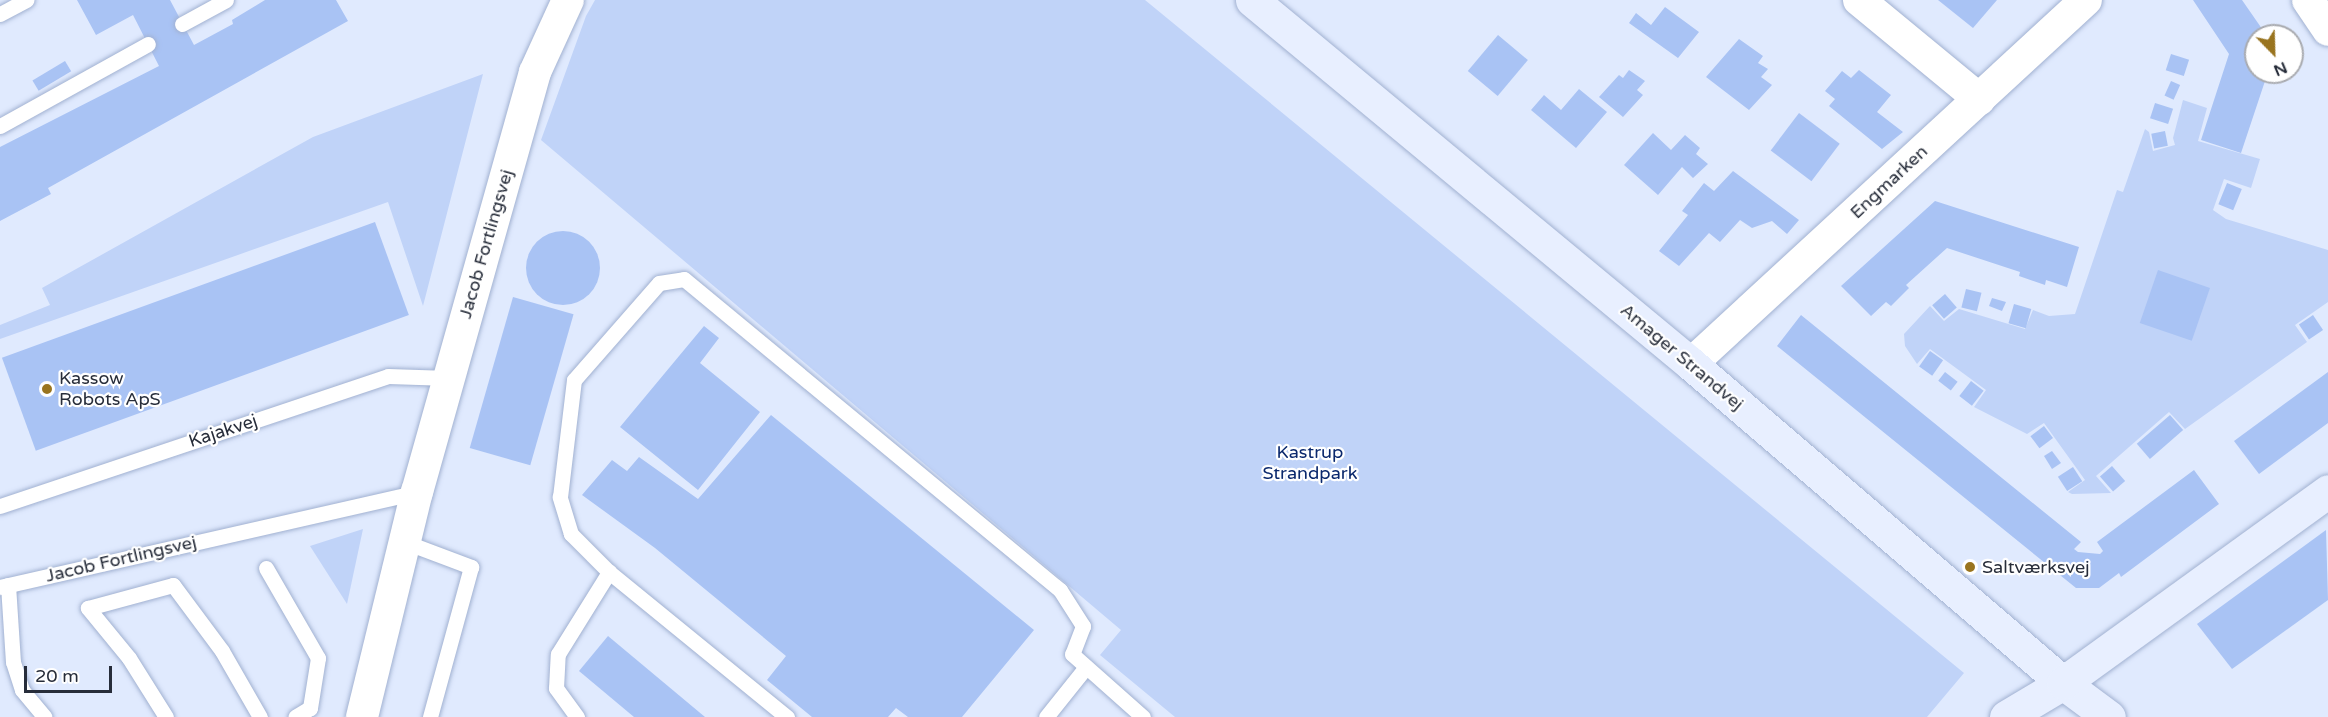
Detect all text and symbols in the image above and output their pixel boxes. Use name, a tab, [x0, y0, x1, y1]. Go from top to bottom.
north arrow	[2244, 24, 2304, 84]
text: N	[2270, 57, 2290, 80]
street label: Engmarken	[1846, 141, 1932, 223]
street label: Jacob Fortlingsvej	[454, 167, 518, 321]
street label: Amager Strandvej	[1616, 299, 1748, 415]
place label: Kassow Robots ApS	[59, 368, 161, 410]
marker: Kassow Robots ApS	[40, 382, 54, 396]
street label: Kajakvej	[186, 410, 260, 452]
park label: Kastrup Strandpark	[1262, 442, 1358, 484]
street label: Jacob Fortlingsvej	[44, 531, 198, 587]
place label: Saltværksvej	[1982, 556, 2090, 578]
marker: Saltværksvej	[1963, 560, 1977, 574]
scale bar	[27, 654, 116, 692]
text: 20 m	[35, 665, 79, 687]

